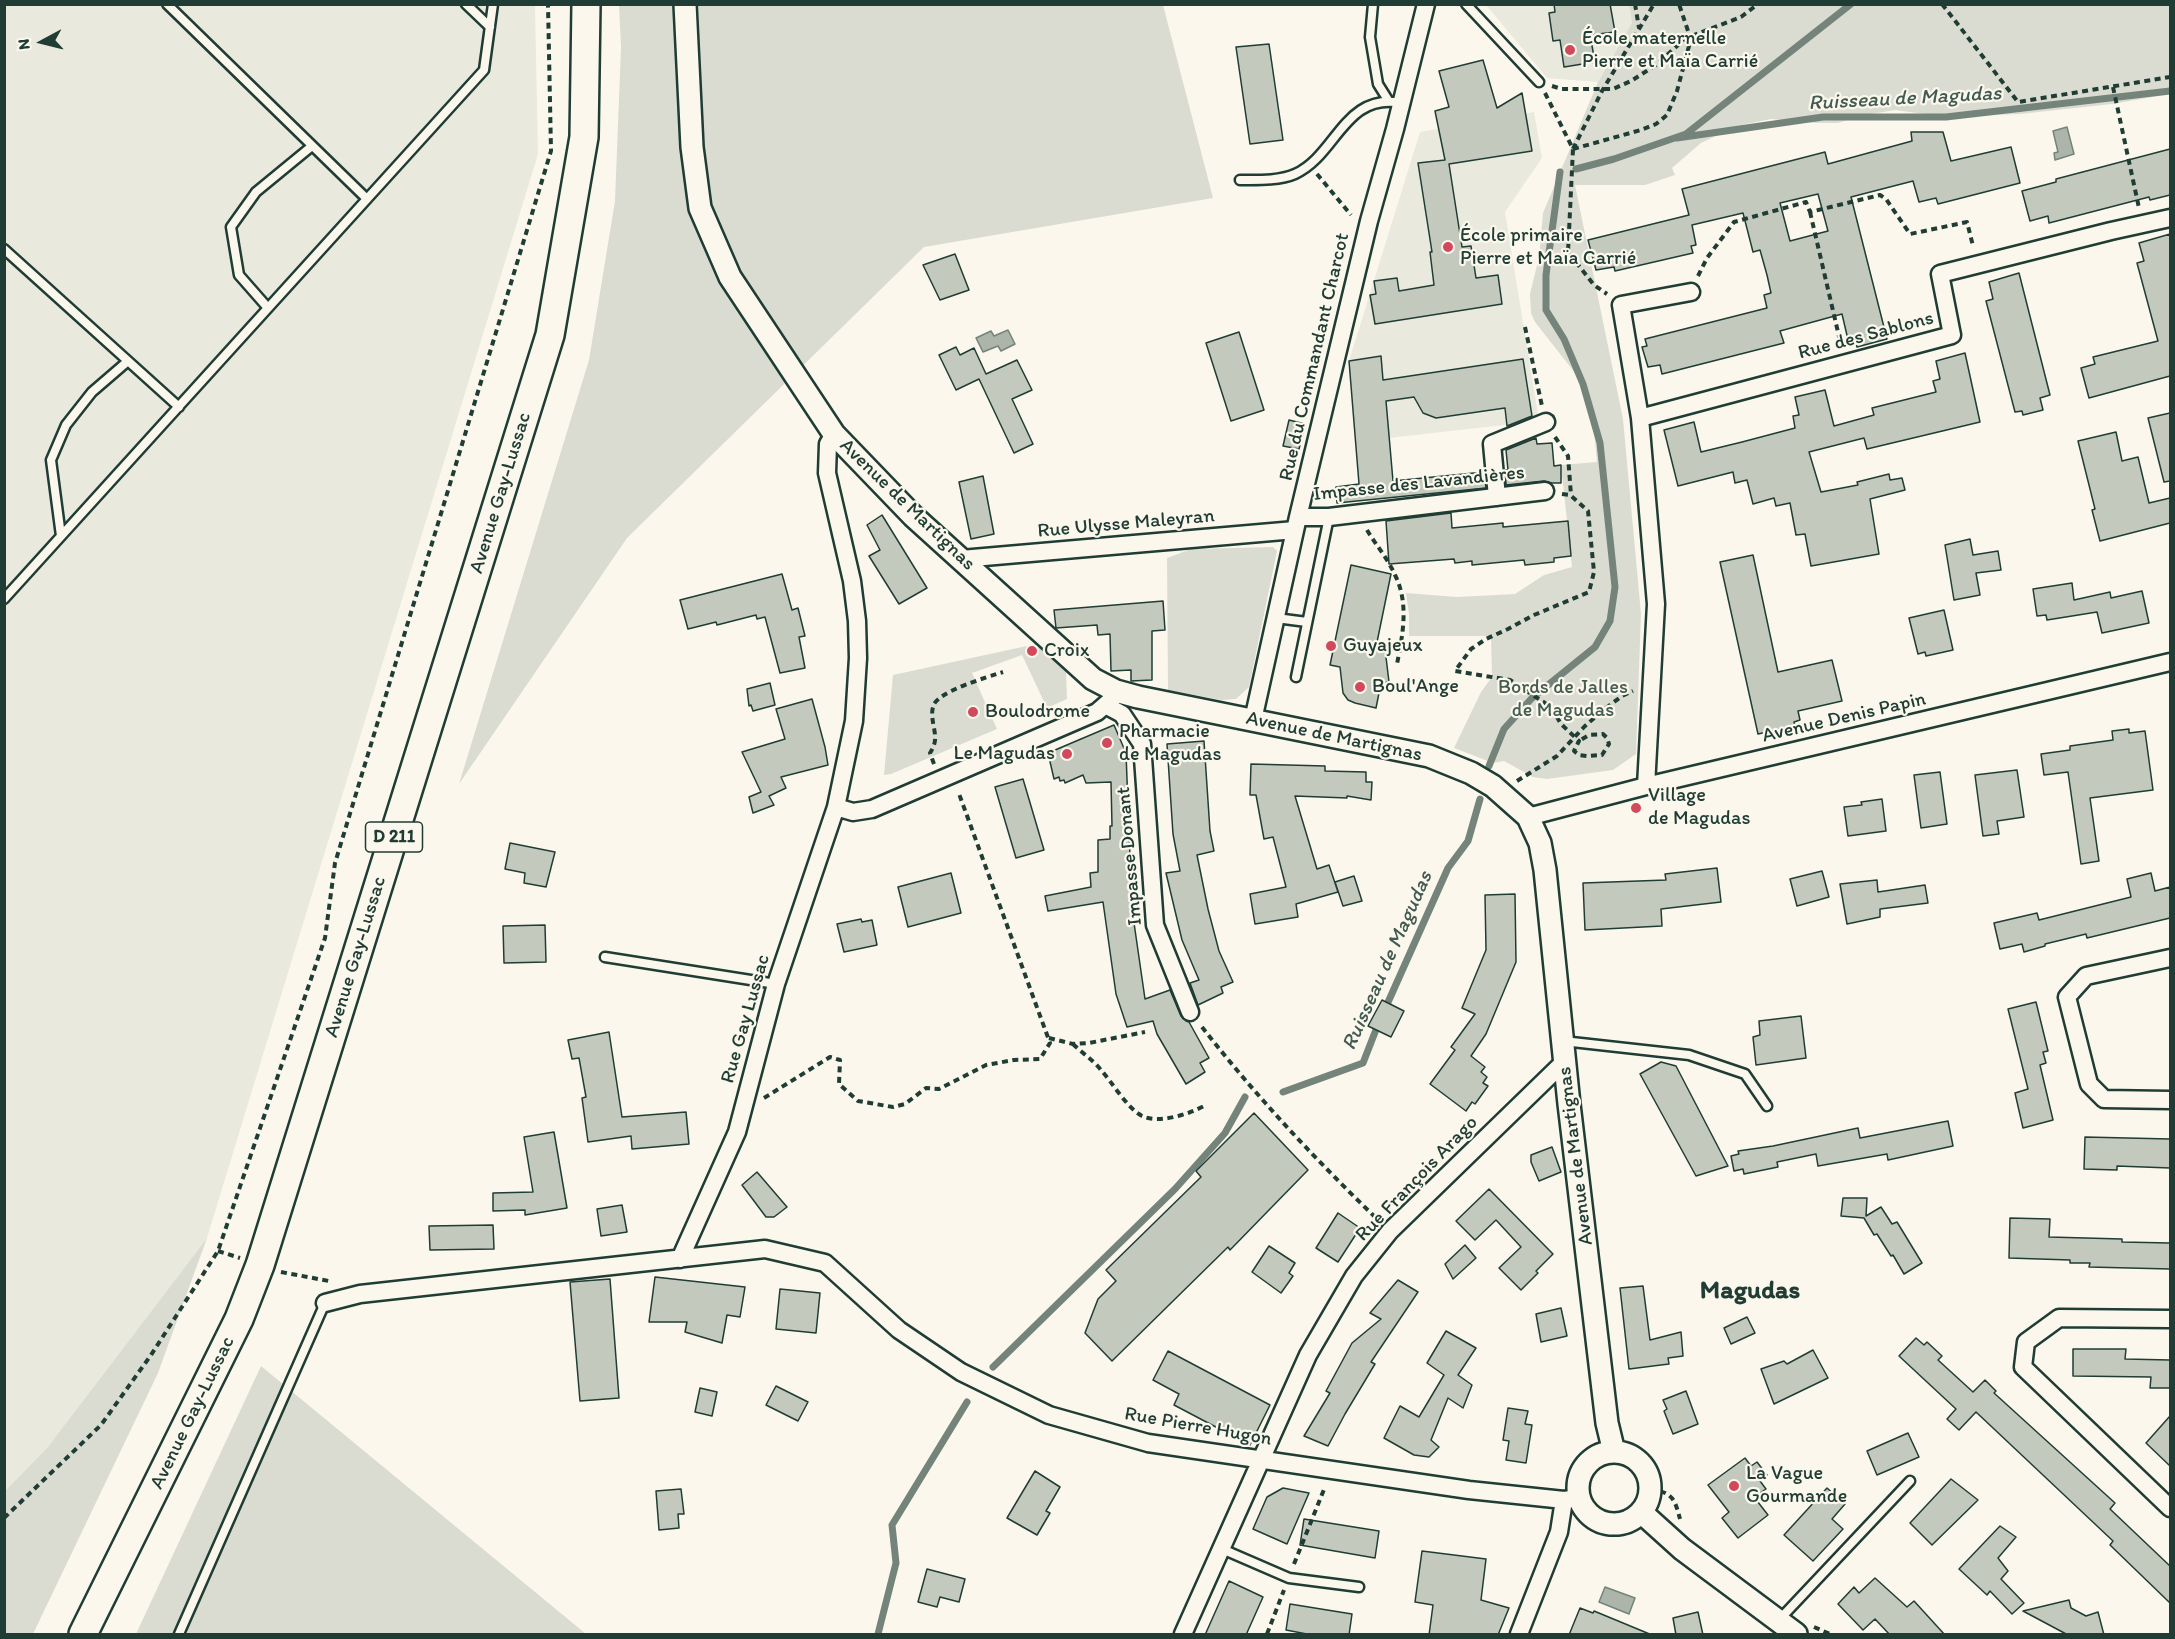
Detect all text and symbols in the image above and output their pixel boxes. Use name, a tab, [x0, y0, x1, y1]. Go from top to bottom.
north arrow	[12, 12, 72, 72]
place label: École maternelle Pierre et Maïa Carrié	[1582, 27, 1758, 74]
text: N	[14, 38, 34, 51]
marker: École maternelle Pierre et Maïa Carrié	[1563, 43, 1577, 57]
water label: Ruisseau de Magudas	[1808, 81, 2002, 117]
place label: École primaire Pierre et Maïa Carrié	[1460, 224, 1636, 271]
street label: Rue du Commandant Charcot	[1275, 231, 1355, 483]
marker: École primaire Pierre et Maïa Carrié	[1441, 240, 1455, 254]
street label: Rue des Sablons	[1796, 306, 1936, 366]
street label: Avenue Gay-Lussac	[465, 410, 537, 576]
street label: Avenue de Martignas	[834, 434, 980, 576]
street label: Impasse des Lavandières	[1312, 461, 1526, 507]
street label: Rue Ulysse Maleyran	[1036, 504, 1216, 544]
place label: Guyajeux	[1343, 634, 1422, 658]
place label: Croix	[1044, 639, 1089, 663]
marker: Guyajeux	[1324, 639, 1338, 653]
marker: Croix	[1025, 644, 1039, 658]
place label: Boul'Ange	[1372, 675, 1459, 699]
park label: Bords de Jalles de Magudas	[1498, 676, 1628, 723]
marker: Boul'Ange	[1353, 680, 1367, 694]
street label: Avenue Denis Papin	[1760, 688, 1928, 748]
place label: Boulodrome	[985, 700, 1090, 724]
marker: Boulodrome	[966, 705, 980, 719]
street label: Avenue de Martignas	[1244, 707, 1424, 767]
place label: Pharmacie de Magudas	[1119, 720, 1221, 767]
marker: Pharmacie de Magudas	[1100, 736, 1114, 750]
place label: Le Magudas	[953, 742, 1055, 766]
marker: Le Magudas	[1060, 747, 1074, 761]
place label: Village de Magudas	[1648, 784, 1750, 831]
street label: Impasse Donant	[1112, 786, 1148, 926]
marker: Village de Magudas	[1629, 801, 1643, 815]
road number: D 211	[366, 822, 422, 852]
water label: Ruisseau de Magudas	[1337, 868, 1439, 1054]
street label: Avenue Gay-Lussac	[320, 874, 392, 1040]
street label: Rue Gay Lussac	[716, 952, 776, 1086]
street label: Avenue de Martignas	[1553, 1065, 1599, 1247]
street label: Rue François Arago	[1351, 1111, 1483, 1247]
district label: Magudas	[1700, 1275, 1800, 1307]
street label: Avenue Gay-Lussac	[146, 1333, 240, 1493]
street label: Rue Pierre Hugon	[1123, 1402, 1273, 1452]
place label: La Vague Gourmande	[1746, 1462, 1847, 1509]
marker: La Vague Gourmande	[1727, 1479, 1741, 1493]

